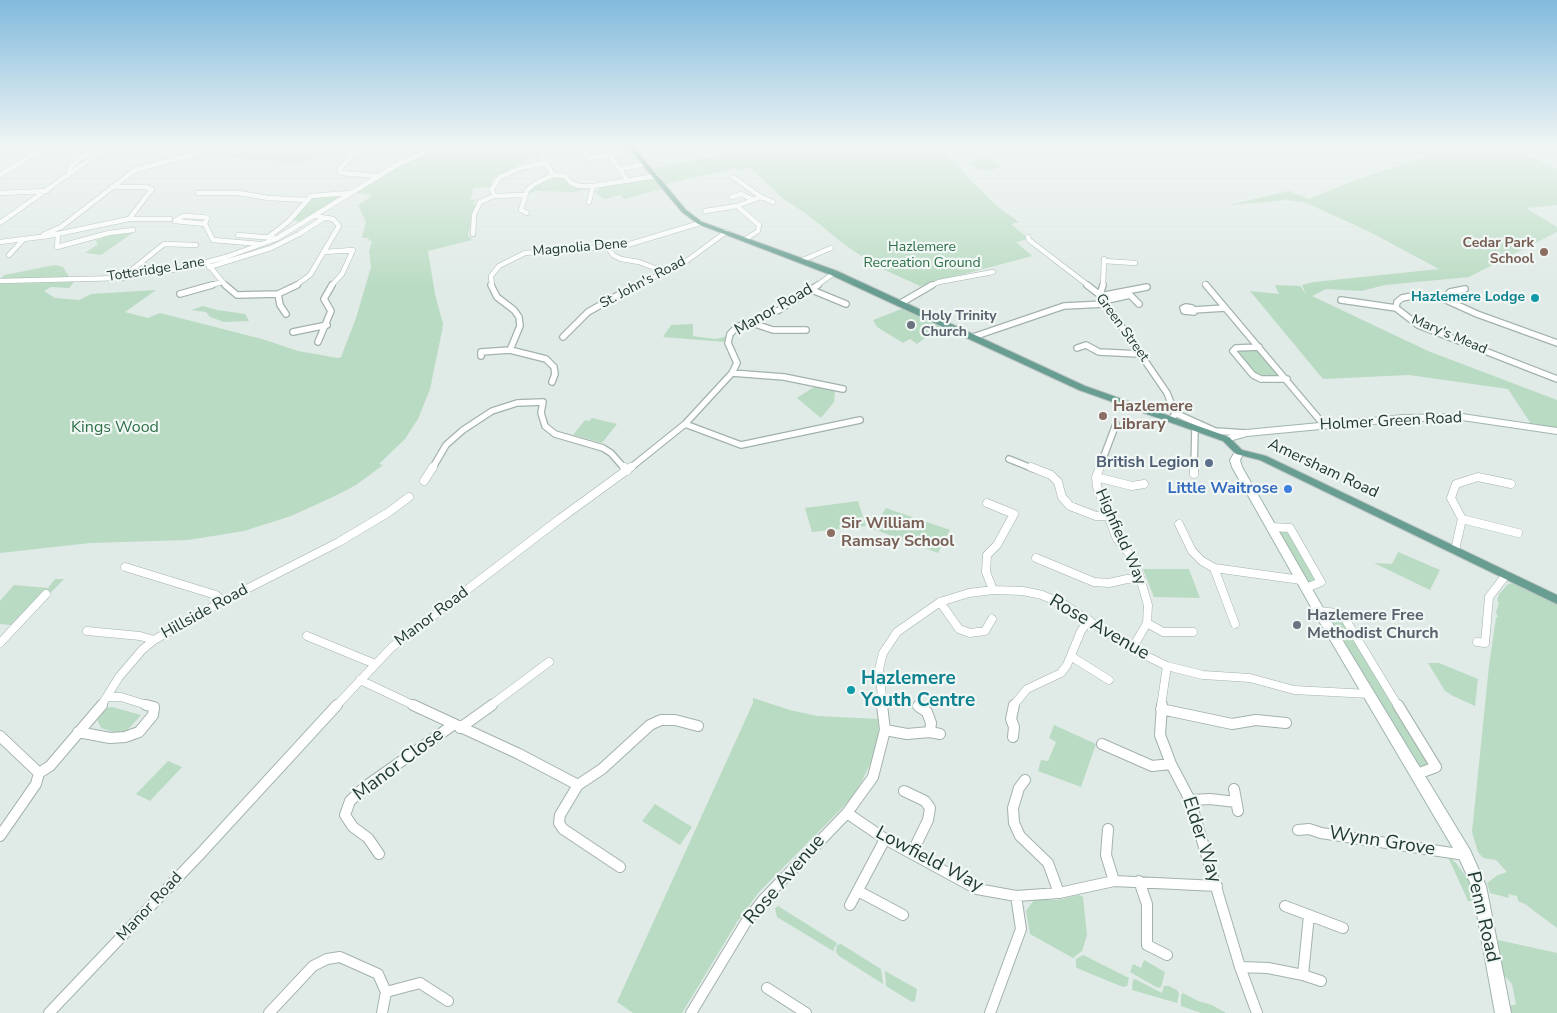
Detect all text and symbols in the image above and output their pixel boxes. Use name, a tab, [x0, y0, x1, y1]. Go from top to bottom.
street label: Magnolia Dene	[532, 235, 628, 261]
place label: Cedar Park School	[1463, 236, 1534, 268]
park label: Hazlemere Recreation Ground	[863, 240, 981, 272]
marker: Cedar Park School	[1538, 246, 1550, 258]
street label: St. John's Road	[597, 253, 689, 313]
street label: Totteridge Lane	[106, 254, 206, 286]
street label: Manor Road	[731, 280, 817, 340]
place label: Hazlemere Lodge	[1411, 290, 1525, 306]
street label: Green Street	[1092, 291, 1152, 365]
marker: Hazlemere Lodge	[1529, 292, 1541, 304]
place label: Holy Trinity Church	[921, 309, 997, 342]
street label: Mary's Mead	[1409, 312, 1489, 358]
marker: Holy Trinity Church	[905, 319, 917, 331]
place label: Hazlemere Library	[1113, 397, 1193, 435]
street label: Holmer Green Road	[1319, 409, 1463, 435]
marker: Hazlemere Library	[1097, 410, 1109, 422]
park label: Kings Wood	[71, 418, 159, 438]
street label: Amersham Road	[1265, 435, 1381, 503]
place label: British Legion	[1096, 453, 1199, 473]
marker: British Legion	[1203, 457, 1215, 469]
place label: Little Waitrose	[1167, 479, 1278, 499]
marker: Little Waitrose	[1282, 483, 1294, 495]
street label: Highfield Way	[1090, 486, 1150, 588]
place label: Sir William Ramsay School	[841, 514, 954, 552]
marker: Sir William Ramsay School	[825, 527, 837, 539]
street label: Hillside Road	[158, 580, 252, 644]
street label: Manor Road	[391, 583, 473, 651]
street label: Rose Avenue	[1045, 590, 1153, 666]
place label: Hazlemere Free Methodist Church	[1307, 606, 1439, 644]
marker: Hazlemere Free Methodist Church	[1291, 619, 1303, 631]
place label: Hazlemere Youth Centre	[861, 668, 975, 712]
marker: Hazlemere Youth Centre	[845, 684, 857, 696]
street label: Manor Close	[349, 724, 449, 806]
street label: Elder Way	[1176, 794, 1226, 886]
street label: Lowfield Way	[871, 822, 987, 898]
street label: Wynn Grove	[1327, 822, 1437, 862]
street label: Rose Avenue	[740, 830, 830, 930]
street label: Manor Road	[113, 869, 187, 945]
street label: Penn Road	[1461, 869, 1503, 965]

